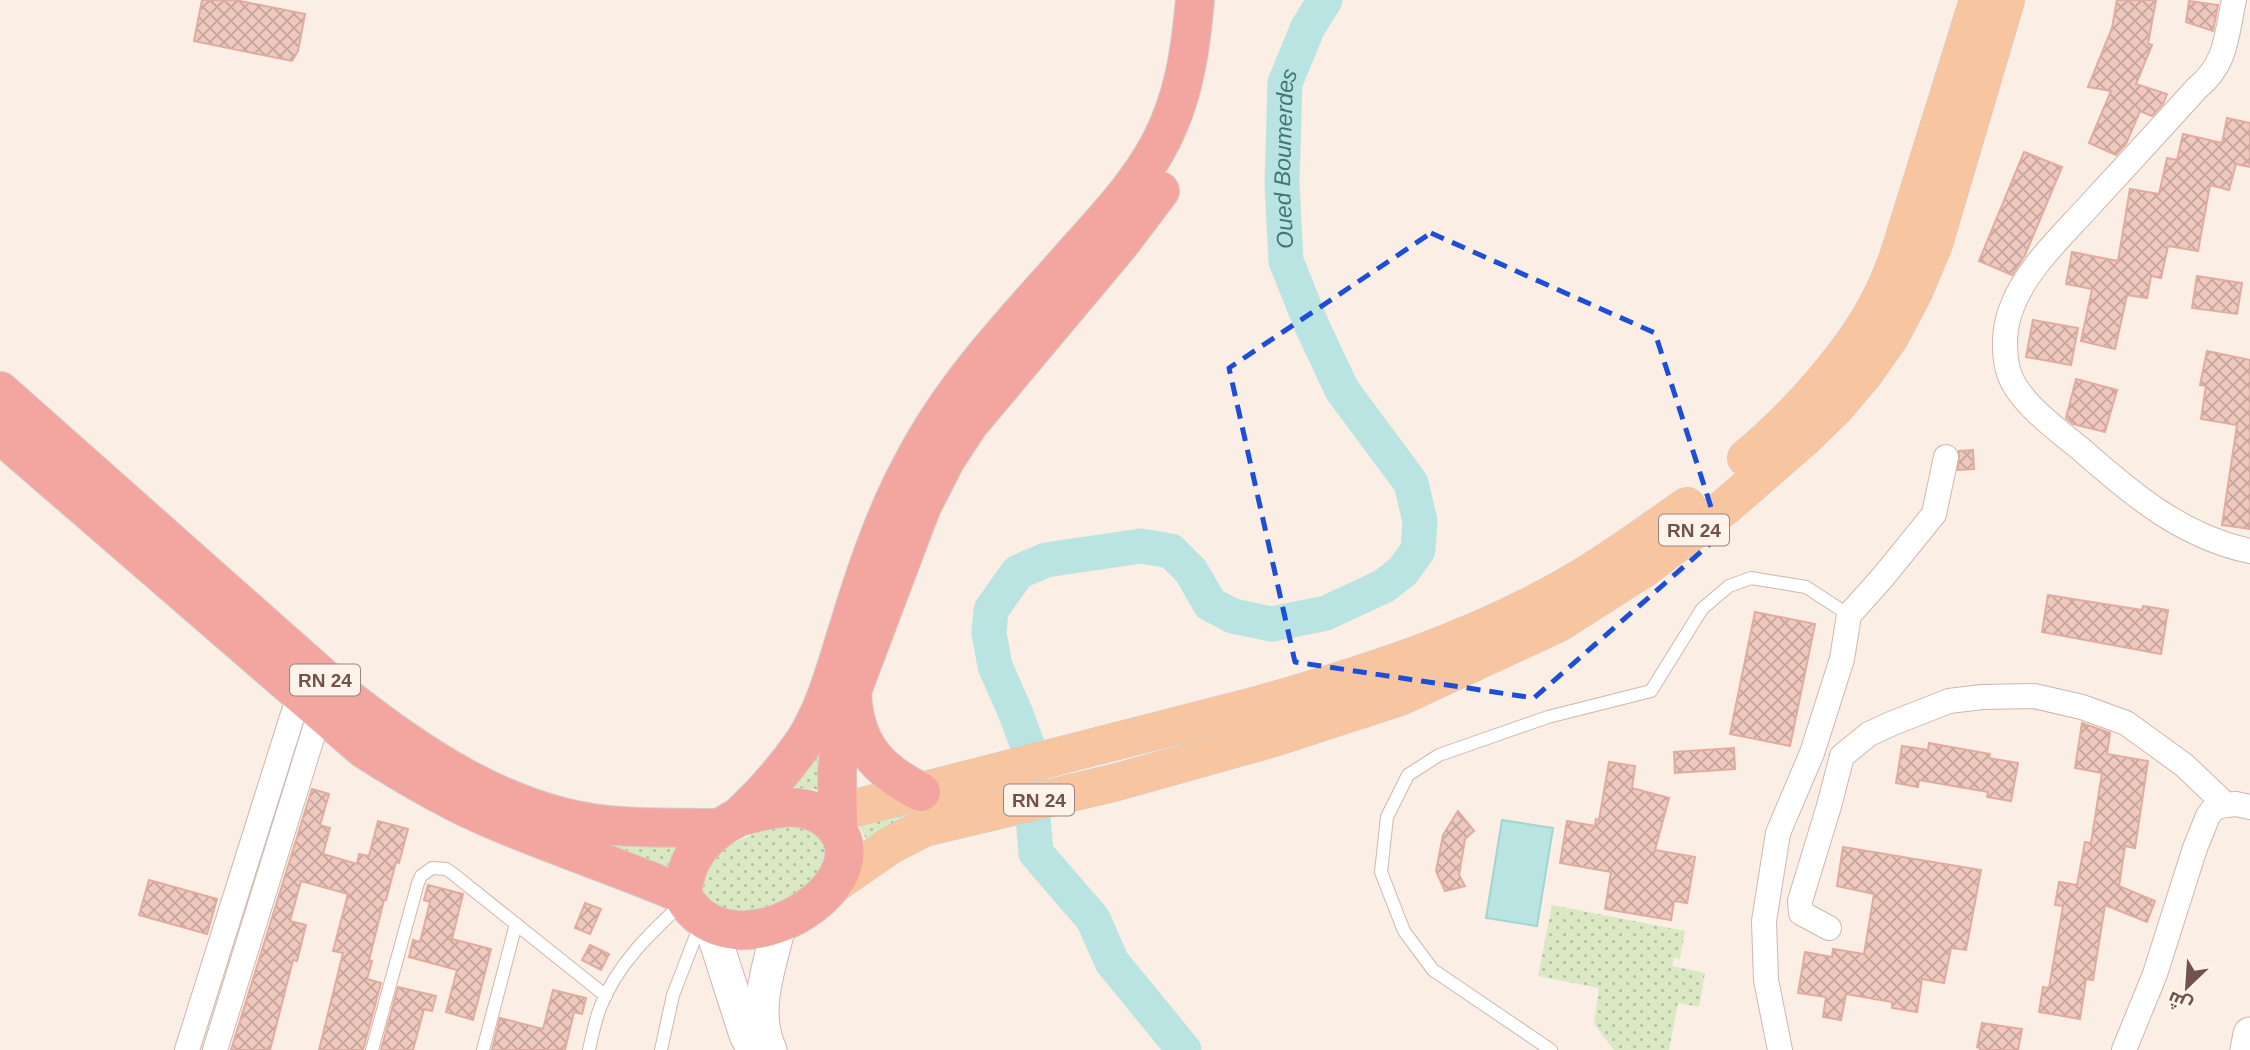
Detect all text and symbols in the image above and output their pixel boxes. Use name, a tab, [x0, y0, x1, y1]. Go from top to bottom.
water label: Oued Boumerdes	[1269, 64, 1303, 249]
road number: RN 24	[1659, 514, 1729, 545]
road number: RN 24	[290, 664, 360, 695]
road number: RN 24	[1004, 785, 1074, 816]
north arrow	[2152, 952, 2222, 1022]
text: ش	[2165, 986, 2196, 1017]

